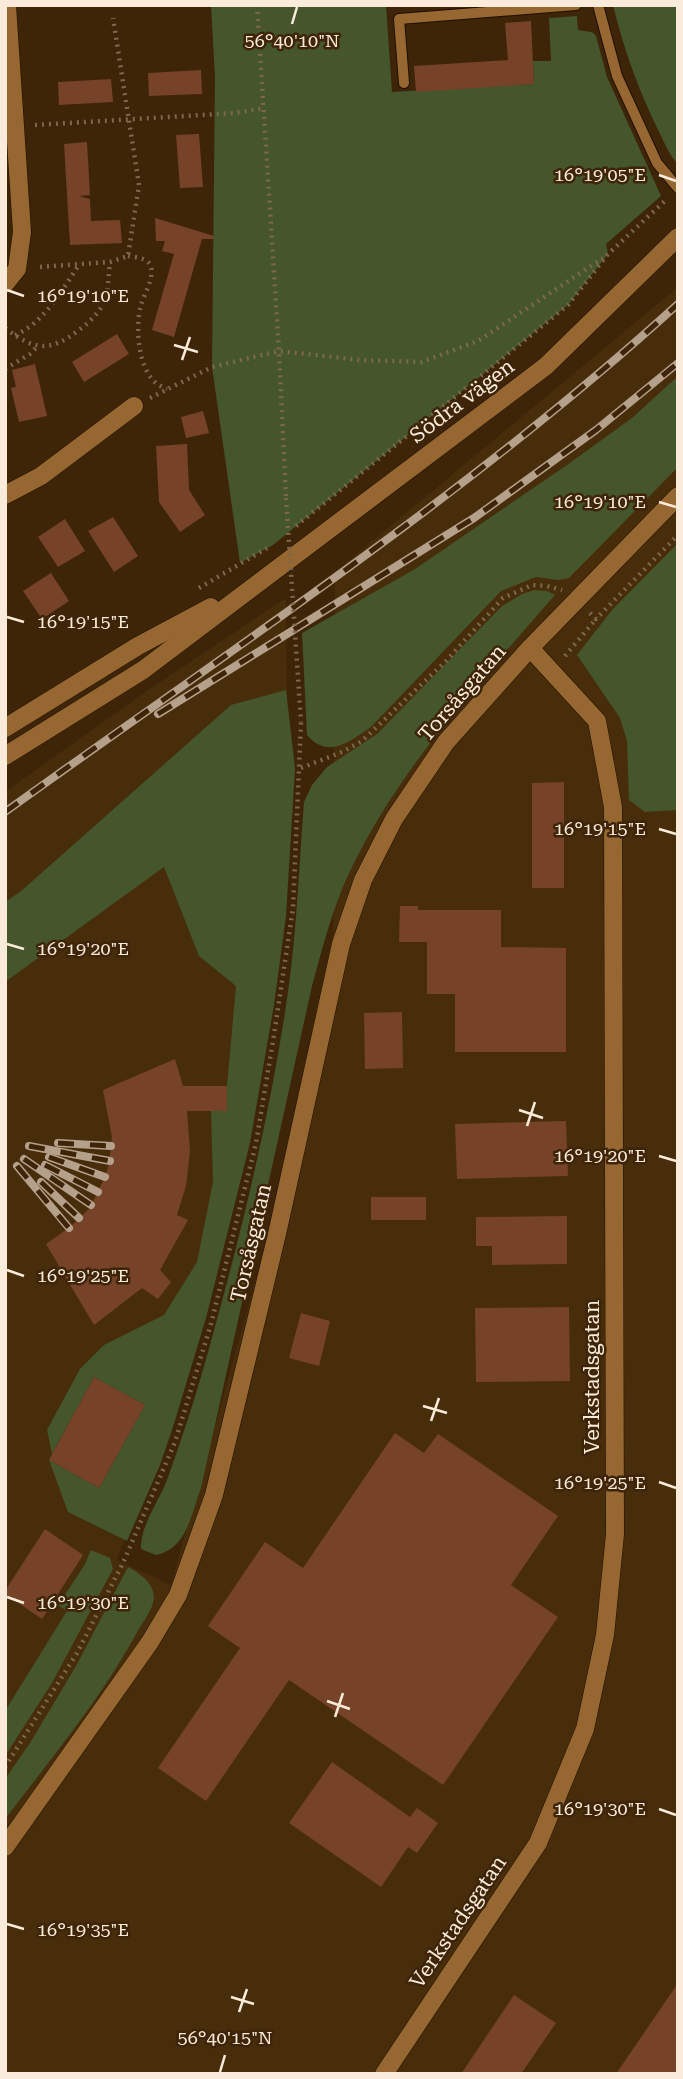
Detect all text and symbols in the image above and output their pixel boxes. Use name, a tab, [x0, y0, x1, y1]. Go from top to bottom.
text: 56°40'10"N	[245, 30, 339, 51]
text: 16°19'05"E	[554, 164, 646, 185]
text: 16°19'10"E	[37, 285, 129, 306]
street label: Södra vägen	[405, 354, 519, 448]
text: 16°19'10"E	[554, 491, 646, 512]
text: 16°19'15"E	[37, 611, 129, 632]
street label: Torsåsgatan	[413, 639, 511, 746]
text: 16°19'15"E	[554, 818, 646, 839]
text: 16°19'20"E	[37, 938, 129, 959]
text: 16°19'20"E	[554, 1145, 646, 1166]
street label: Torsåsgatan	[226, 1181, 276, 1305]
text: 16°19'25"E	[37, 1265, 129, 1286]
street label: Verkstadsgatan	[580, 1299, 604, 1454]
text: 16°19'25"E	[554, 1472, 646, 1493]
text: 16°19'30"E	[37, 1592, 129, 1613]
text: 16°19'30"E	[554, 1798, 646, 1819]
street label: Verkstadsgatan	[405, 1851, 511, 1993]
text: 16°19'35"E	[37, 1919, 129, 1940]
text: 56°40'15"N	[178, 2027, 272, 2048]

